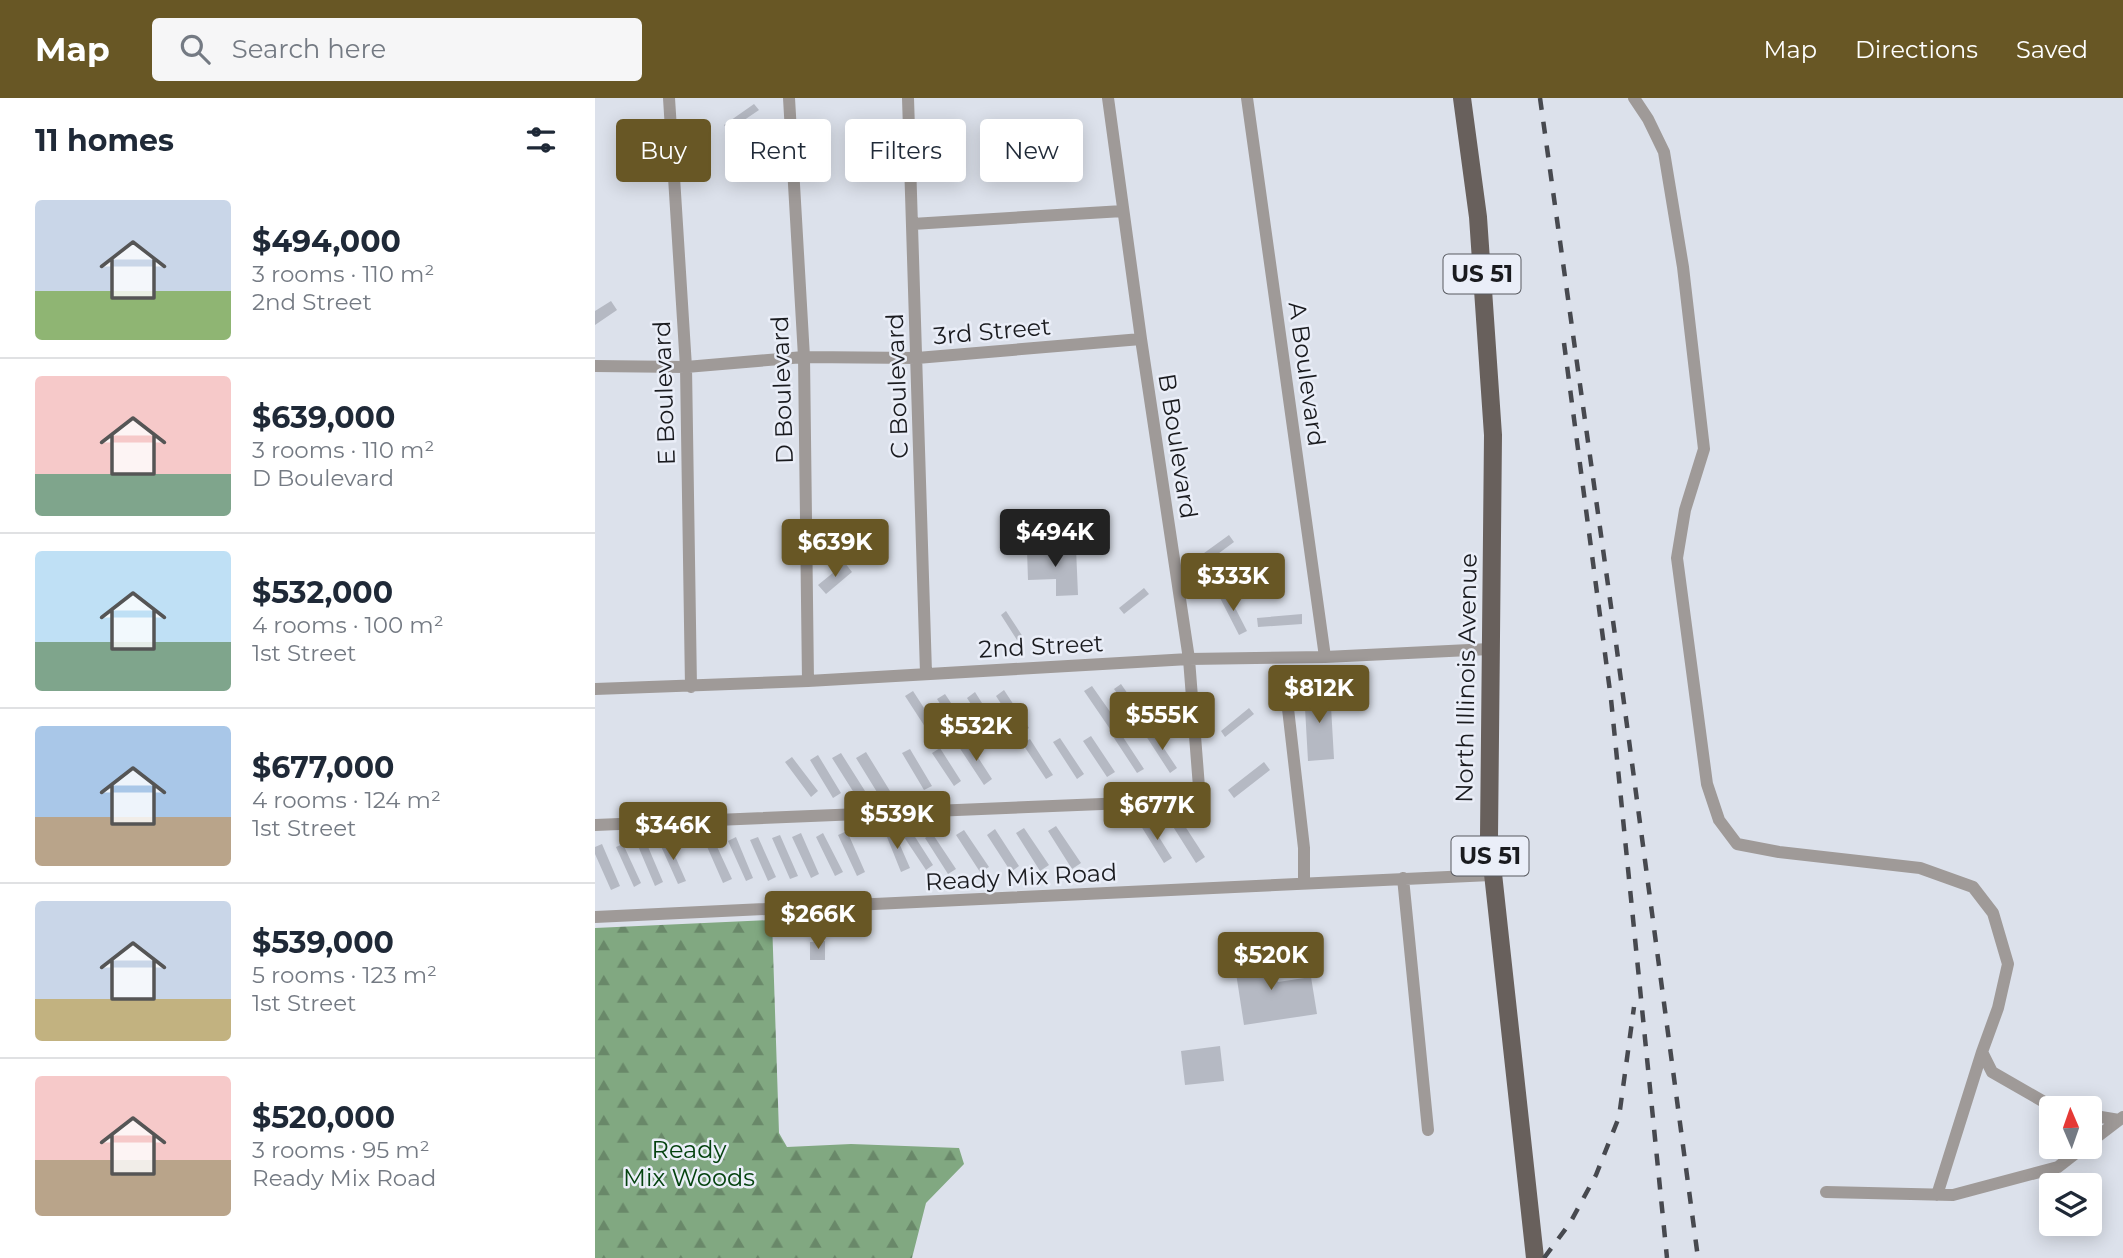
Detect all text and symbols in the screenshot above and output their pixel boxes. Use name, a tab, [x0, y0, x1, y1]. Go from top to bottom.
search box	[152, 18, 642, 81]
text: Map	[35, 29, 110, 69]
icon: search	[176, 30, 214, 68]
text: Search here	[232, 33, 386, 65]
text: Map	[1764, 35, 1817, 64]
text: Directions	[1855, 35, 1978, 64]
text: Saved	[2016, 35, 2088, 64]
chip: Buy	[616, 119, 711, 182]
chip: Rent	[725, 119, 831, 182]
chip: Filters	[845, 119, 966, 182]
chip: New	[980, 119, 1083, 182]
icon: filters	[522, 121, 560, 159]
text: 11 homes	[35, 122, 174, 159]
text: $494,000	[252, 223, 401, 260]
icon: home	[91, 228, 175, 312]
road number: US 51	[1443, 254, 1521, 294]
text: 3 rooms · 110 m²	[252, 260, 434, 288]
text: 2nd Street	[252, 288, 372, 316]
street label: A Boulevard	[1282, 300, 1332, 448]
street label: 3rd Street	[932, 311, 1052, 351]
street label: C Boulevard	[880, 313, 914, 459]
street label: D Boulevard	[765, 315, 799, 465]
street label: E Boulevard	[647, 320, 681, 466]
street label: B Boulevard	[1152, 371, 1204, 521]
text: $639,000	[252, 399, 395, 436]
icon: home	[91, 404, 175, 488]
text: 3 rooms · 110 m²	[252, 436, 434, 464]
text: D Boulevard	[252, 464, 394, 492]
pin: $494K	[1006, 510, 1104, 569]
text: $494K	[1016, 518, 1094, 546]
pin: $639K	[786, 519, 884, 579]
text: $639K	[798, 528, 872, 556]
street label: North Illinois Avenue	[1449, 553, 1483, 803]
pin: $333K	[1184, 554, 1282, 613]
text: $333K	[1197, 562, 1269, 590]
text: $532,000	[252, 574, 393, 611]
icon: home	[91, 579, 175, 663]
text: 4 rooms · 100 m²	[252, 611, 444, 639]
street label: 2nd Street	[978, 628, 1104, 664]
text: 1st Street	[252, 639, 356, 667]
pin: $812K	[1270, 666, 1368, 725]
text: $812K	[1284, 674, 1354, 702]
pin: $555K	[1113, 692, 1211, 752]
text: $555K	[1126, 701, 1198, 729]
pin: $532K	[927, 704, 1025, 763]
text: $532K	[940, 712, 1012, 740]
text: $677,000	[252, 749, 394, 786]
icon: home	[91, 754, 175, 838]
pin: $677K	[1108, 782, 1206, 842]
text: 4 rooms · 124 m²	[252, 786, 441, 814]
text: $677K	[1120, 791, 1194, 819]
pin: $539K	[848, 792, 946, 851]
text: $539K	[860, 800, 934, 828]
pin: $346K	[624, 802, 722, 862]
text: $346K	[635, 811, 711, 839]
text: 1st Street	[252, 814, 356, 842]
road number: US 51	[1451, 836, 1529, 876]
street label: Ready Mix Road	[924, 857, 1118, 897]
pin: $266K	[769, 892, 867, 951]
text: $266K	[781, 900, 855, 928]
text: $539,000	[252, 924, 394, 961]
icon: home	[91, 929, 175, 1013]
pin: $520K	[1222, 932, 1320, 992]
text: $520K	[1234, 941, 1308, 969]
text: 5 rooms · 123 m²	[252, 961, 437, 989]
text: 1st Street	[252, 989, 356, 1017]
north arrow	[2039, 1096, 2102, 1158]
map controls	[2039, 1096, 2102, 1236]
text: $520,000	[252, 1099, 395, 1136]
icon: home	[91, 1104, 175, 1188]
park label: Ready Mix Woods	[623, 1135, 755, 1192]
text: 3 rooms · 95 m²	[252, 1136, 430, 1164]
text: Ready Mix Road	[252, 1164, 436, 1192]
button: layers	[2039, 1173, 2102, 1236]

